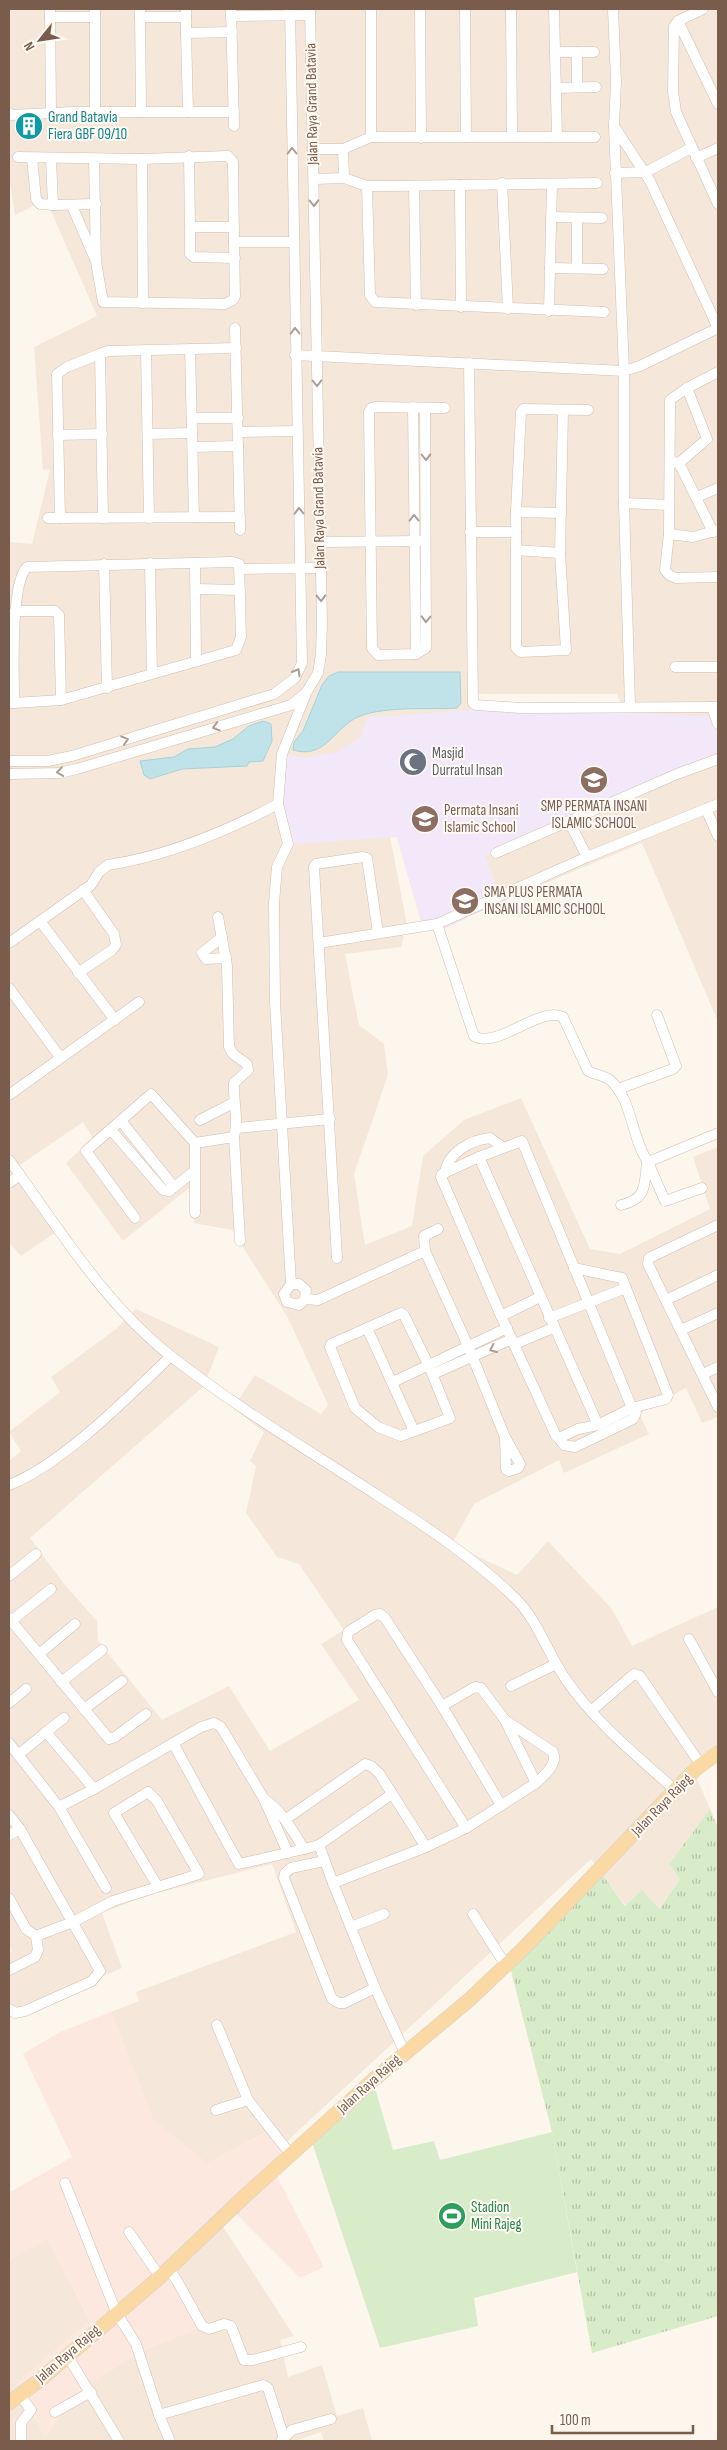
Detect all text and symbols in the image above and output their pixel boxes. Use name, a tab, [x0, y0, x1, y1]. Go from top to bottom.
north arrow	[15, 15, 65, 65]
text: N	[20, 39, 38, 54]
street label: Jalan Raya Grand Batavia	[301, 43, 323, 166]
place label: Grand Batavia Fiera GBF 09/10	[48, 108, 127, 144]
building icon: Grand Batavia Fiera GBF 09/10	[14, 111, 44, 141]
one-way arrow	[287, 147, 297, 154]
one-way arrow	[309, 200, 319, 208]
one-way arrow	[290, 327, 300, 334]
one-way arrow	[312, 380, 322, 388]
street label: Jalan Raya Grand Batavia	[308, 447, 330, 570]
one-way arrow	[421, 453, 431, 461]
one-way arrow	[293, 507, 304, 515]
one-way arrow	[409, 513, 420, 521]
one-way arrow	[316, 594, 326, 602]
one-way arrow	[421, 615, 432, 623]
one-way arrow	[291, 668, 301, 677]
one-way arrow	[211, 721, 220, 732]
one-way arrow	[120, 736, 128, 746]
place label: Masjid Durratul Insan	[432, 744, 503, 780]
mosque icon: Masjid Durratul Insan	[398, 747, 428, 777]
school or university icon: SMP PERMATA INSANI ISLAMIC SCHOOL	[579, 765, 609, 795]
one-way arrow	[56, 767, 64, 777]
place label: SMP PERMATA INSANI ISLAMIC SCHOOL	[541, 797, 647, 833]
place label: Permata Insani Islamic School	[444, 801, 519, 837]
school or university icon: Permata Insani Islamic School	[410, 804, 440, 834]
place label: SMA PLUS PERMATA INSANI ISLAMIC SCHOOL	[484, 883, 606, 919]
school or university icon: SMA PLUS PERMATA INSANI ISLAMIC SCHOOL	[450, 886, 480, 916]
one-way arrow	[489, 1342, 498, 1352]
street label: Jalan Raya Rajeg	[627, 1770, 696, 1841]
street label: Jalan Raya Rajeg	[332, 2050, 405, 2118]
place label: Stadion Mini Rajeg	[471, 2198, 522, 2234]
sports icon: Stadion Mini Rajeg	[437, 2201, 467, 2231]
street label: Jalan Raya Rajeg	[31, 2321, 104, 2388]
scale bar	[552, 2402, 693, 2434]
text: 100 m	[560, 2411, 591, 2430]

